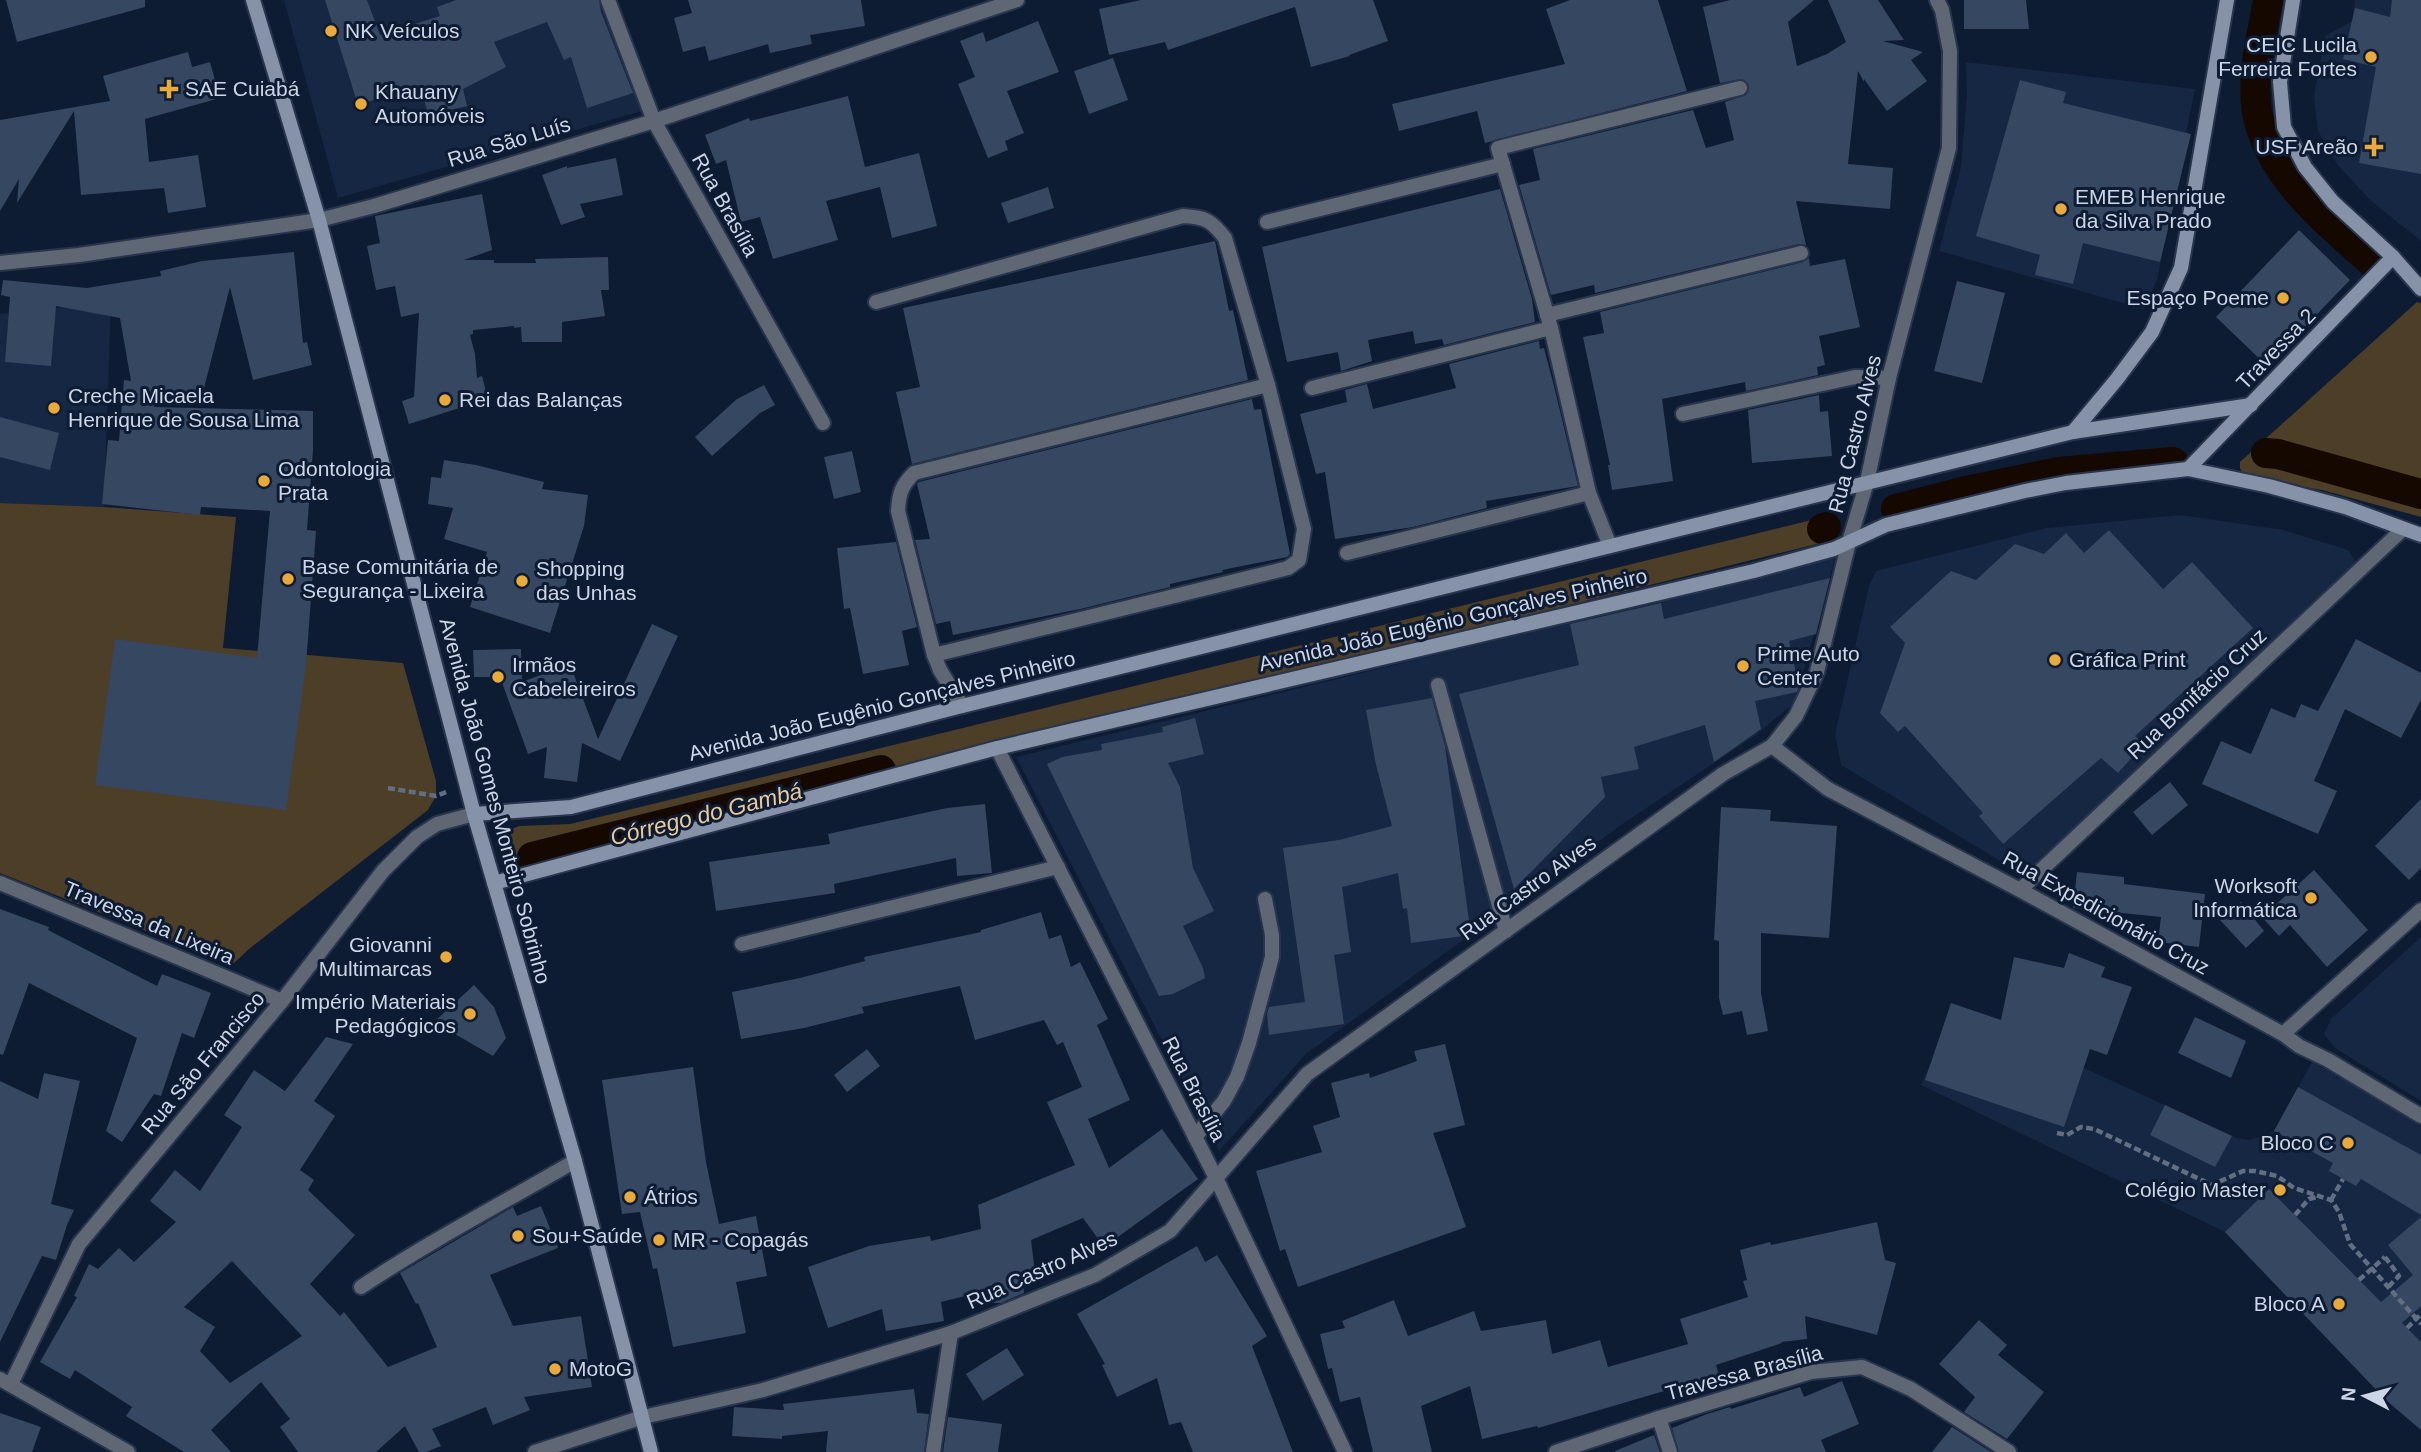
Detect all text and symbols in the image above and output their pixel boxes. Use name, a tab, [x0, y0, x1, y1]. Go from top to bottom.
place label: NK Veículos	[345, 19, 459, 42]
marker: NK Veículos	[323, 23, 339, 39]
place label: CEIC Lucila Ferreira Fortes	[2218, 33, 2357, 80]
marker: CEIC Lucila Ferreira Fortes	[2363, 49, 2379, 65]
place label: SAE Cuiabá	[185, 77, 300, 100]
marker: SAE Cuiabá	[159, 79, 179, 99]
place label: Khauany Automóveis	[375, 80, 485, 127]
marker: Khauany Automóveis	[353, 96, 369, 112]
street label: Rua São Luís	[445, 112, 573, 171]
place label: USF Areão	[2255, 135, 2358, 158]
marker: USF Areão	[2364, 137, 2384, 157]
street label: Rua Brasília	[688, 149, 763, 261]
place label: EMEB Henrique da Silva Prado	[2075, 185, 2226, 232]
marker: EMEB Henrique da Silva Prado	[2053, 201, 2069, 217]
place label: Espaço Poeme	[2127, 286, 2269, 309]
marker: Espaço Poeme	[2275, 290, 2291, 306]
street label: Travessa 2	[2232, 304, 2320, 394]
street label: Rua Castro Alves	[1824, 352, 1885, 515]
place label: Creche Micaela Henrique de Sousa Lima	[68, 384, 299, 431]
place label: Rei das Balanças	[459, 388, 622, 411]
marker: Rei das Balanças	[437, 392, 453, 408]
marker: Creche Micaela Henrique de Sousa Lima	[46, 400, 62, 416]
place label: Odontologia Prata	[278, 457, 392, 504]
marker: Odontologia Prata	[256, 473, 272, 489]
place label: Base Comunitária de Segurança - Lixeira	[302, 555, 498, 602]
place label: Shopping das Unhas	[536, 557, 636, 604]
street label: Avenida João Eugênio Gonçalves Pinheiro	[1257, 564, 1649, 675]
marker: Base Comunitária de Segurança - Lixeira	[280, 571, 296, 587]
marker: Shopping das Unhas	[514, 573, 530, 589]
street label: Avenida João Gomes Monteiro Sobrinho	[435, 615, 555, 986]
street label: Rua Bonifácio Cruz	[2123, 624, 2271, 764]
place label: Prime Auto Center	[1757, 642, 1860, 689]
street label: Avenida João Eugênio Gonçalves Pinheiro	[686, 646, 1078, 765]
place label: Gráfica Print	[2069, 648, 2186, 671]
marker: Gráfica Print	[2047, 652, 2063, 668]
place label: Irmãos Cabeleireiros	[512, 653, 636, 700]
marker: Prime Auto Center	[1735, 658, 1751, 674]
marker: Irmãos Cabeleireiros	[490, 669, 506, 685]
water label: Córrego do Gambá	[607, 778, 805, 850]
street label: Rua Castro Alves	[1455, 831, 1600, 945]
street label: Rua Expedicionário Cruz	[1999, 846, 2213, 979]
place label: Worksoft Informática	[2193, 874, 2297, 921]
street label: Travessa da Lixeira	[61, 876, 238, 969]
marker: Worksoft Informática	[2303, 890, 2319, 906]
place label: Giovanni Multimarcas	[319, 933, 432, 980]
marker: Giovanni Multimarcas	[438, 949, 454, 965]
street label: Rua São Francisco	[136, 987, 269, 1138]
place label: Império Materiais Pedagógicos	[295, 990, 456, 1037]
marker: Império Materiais Pedagógicos	[462, 1006, 478, 1022]
street label: Rua Brasília	[1158, 1033, 1231, 1145]
place label: Bloco C	[2260, 1131, 2334, 1154]
marker: Bloco C	[2340, 1135, 2356, 1151]
place label: Colégio Master	[2125, 1178, 2266, 1201]
marker: Colégio Master	[2272, 1182, 2288, 1198]
place label: Átrios	[644, 1185, 698, 1208]
marker: Átrios	[622, 1189, 638, 1205]
place label: Sou+Saúde	[532, 1224, 642, 1247]
street label: Rua Castro Alves	[963, 1226, 1121, 1313]
marker: Sou+Saúde	[510, 1228, 526, 1244]
place label: MR - Copagás	[673, 1228, 808, 1251]
marker: MR - Copagás	[651, 1232, 667, 1248]
place label: Bloco A	[2254, 1292, 2325, 1315]
marker: Bloco A	[2331, 1296, 2347, 1312]
street label: Travessa Brasília	[1663, 1340, 1825, 1405]
place label: MotoG	[569, 1357, 632, 1380]
marker: MotoG	[547, 1361, 563, 1377]
north arrow	[2330, 1361, 2400, 1431]
text: N	[2337, 1386, 2360, 1402]

